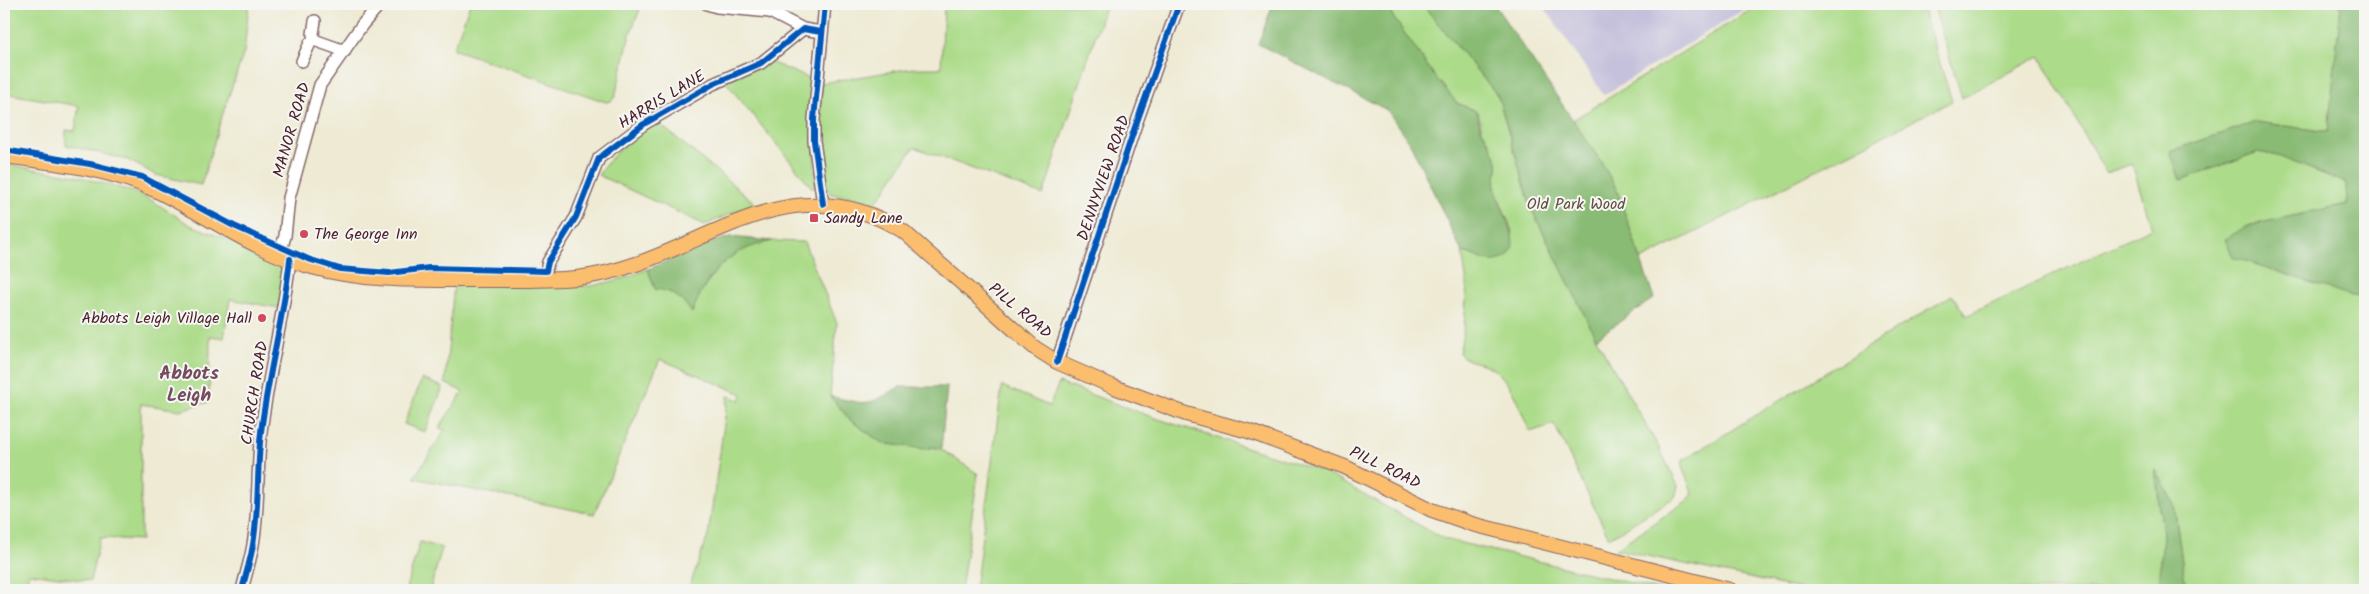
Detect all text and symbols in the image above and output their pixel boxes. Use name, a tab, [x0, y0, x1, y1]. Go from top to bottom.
street label: HARRIS LANE	[614, 64, 711, 136]
street label: MANOR ROAD	[266, 79, 318, 181]
street label: DENNYVIEW ROAD	[1071, 112, 1137, 244]
park label: Old Park Wood	[1527, 192, 1626, 217]
place label: Sandy Lane	[824, 206, 902, 231]
marker: Sandy Lane	[808, 212, 820, 224]
place label: The George Inn	[314, 222, 418, 247]
marker: The George Inn	[298, 228, 310, 240]
street label: PILL ROAD	[983, 277, 1057, 345]
place label: Abbots Leigh Village Hall	[82, 306, 252, 331]
marker: Abbots Leigh Village Hall	[256, 312, 268, 324]
street label: CHURCH ROAD	[234, 339, 276, 447]
district label: Abbots Leigh	[159, 359, 219, 411]
street label: PILL ROAD	[1345, 440, 1425, 496]

